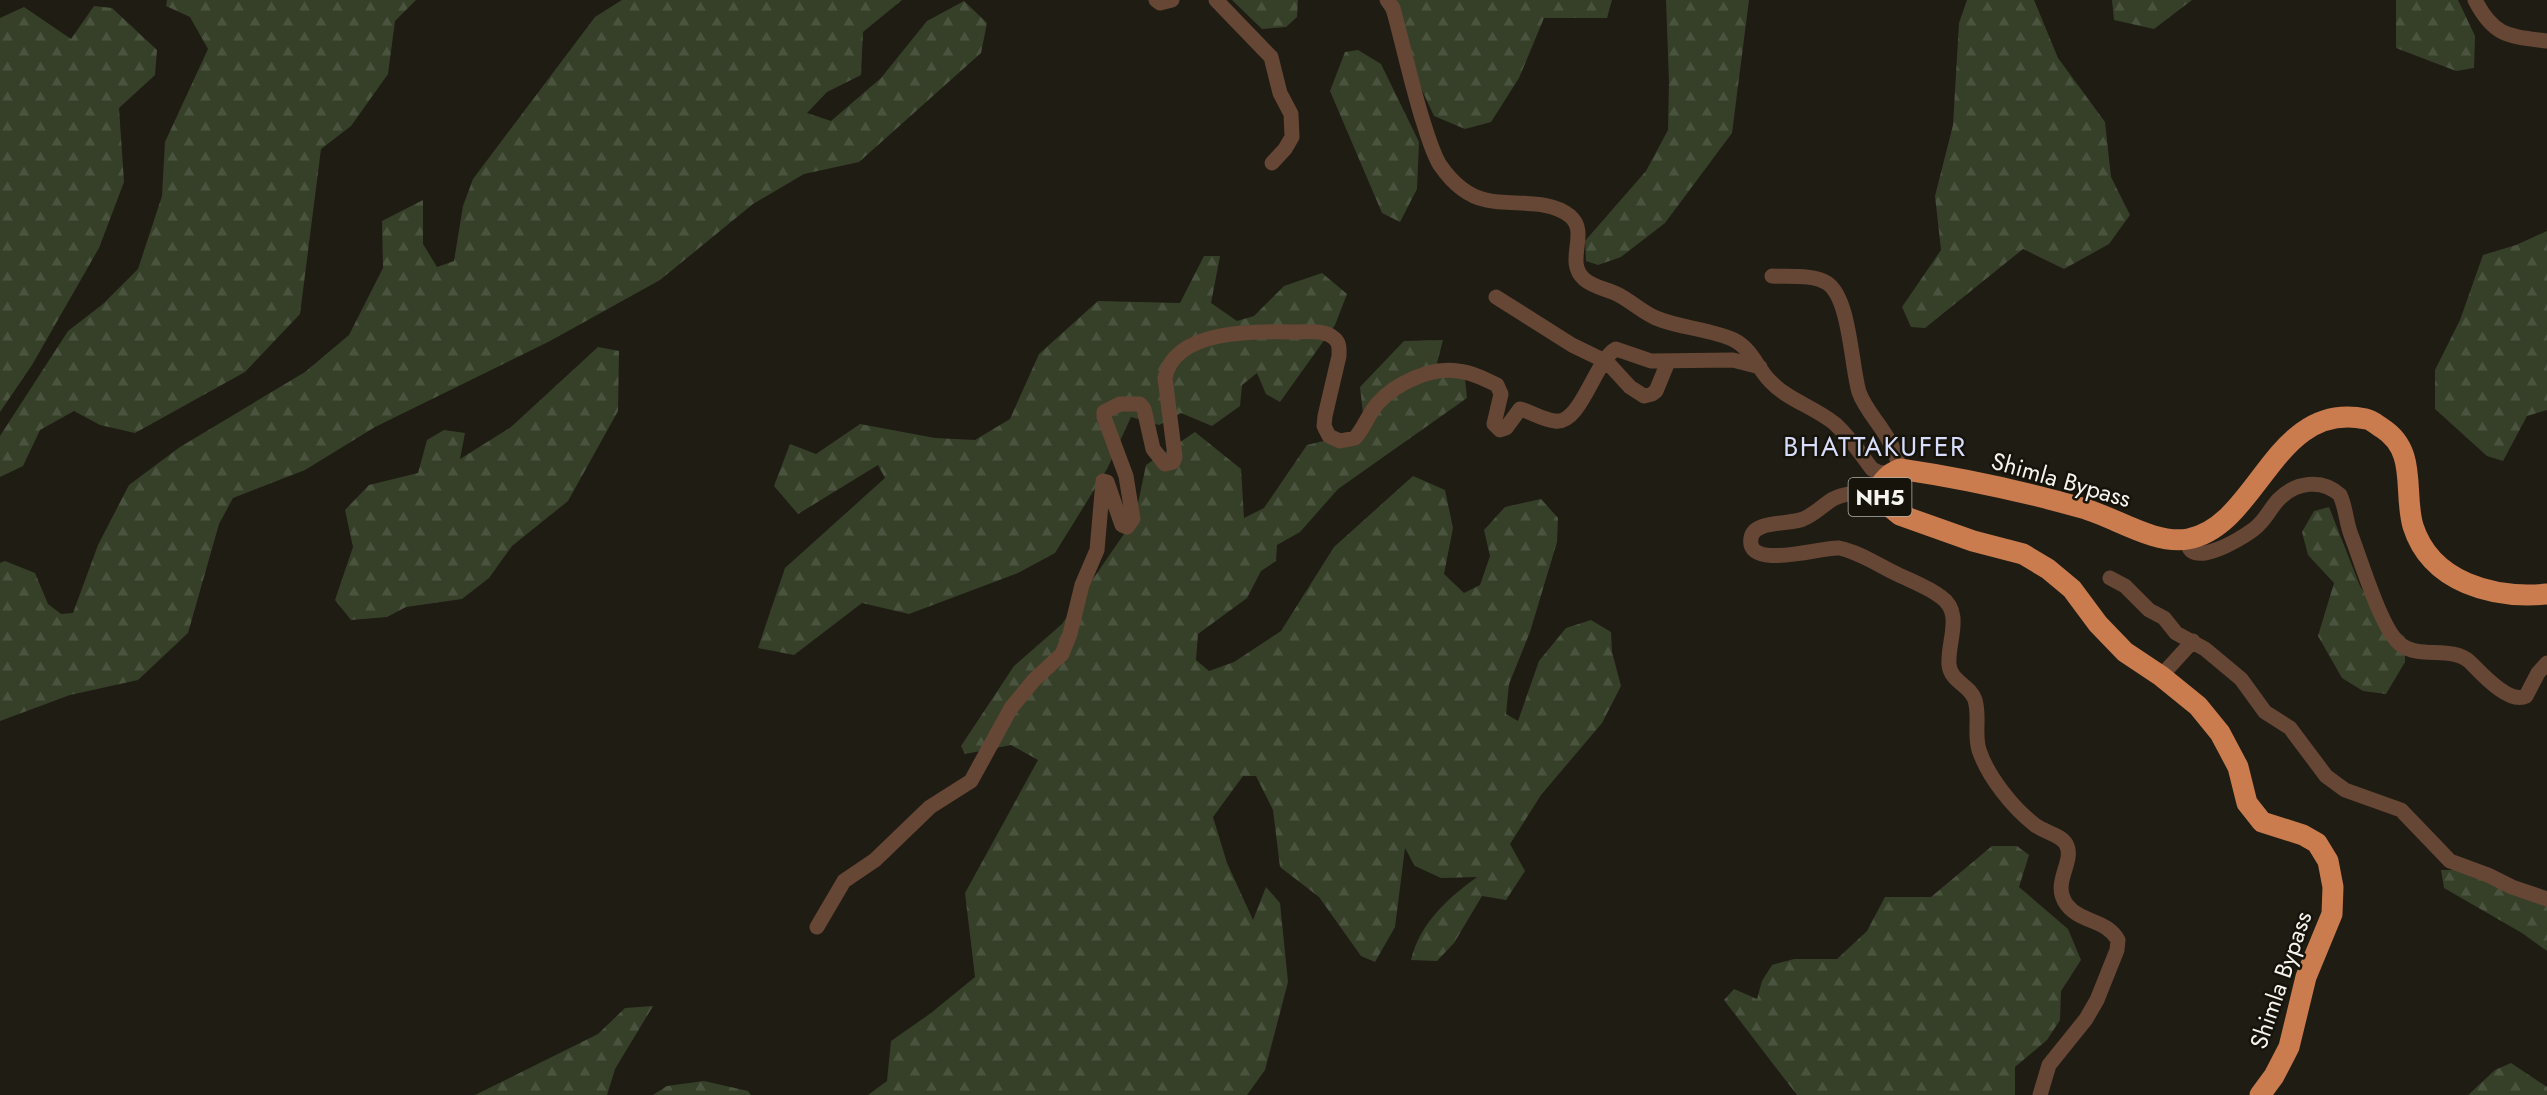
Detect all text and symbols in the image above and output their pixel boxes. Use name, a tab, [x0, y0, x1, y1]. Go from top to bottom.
district label: BHATTAKUFER	[1783, 427, 1967, 466]
street label: Shimla Bypass	[1987, 443, 2135, 516]
road number: NH5	[1848, 478, 1912, 516]
street label: Shimla Bypass	[2241, 906, 2320, 1053]

